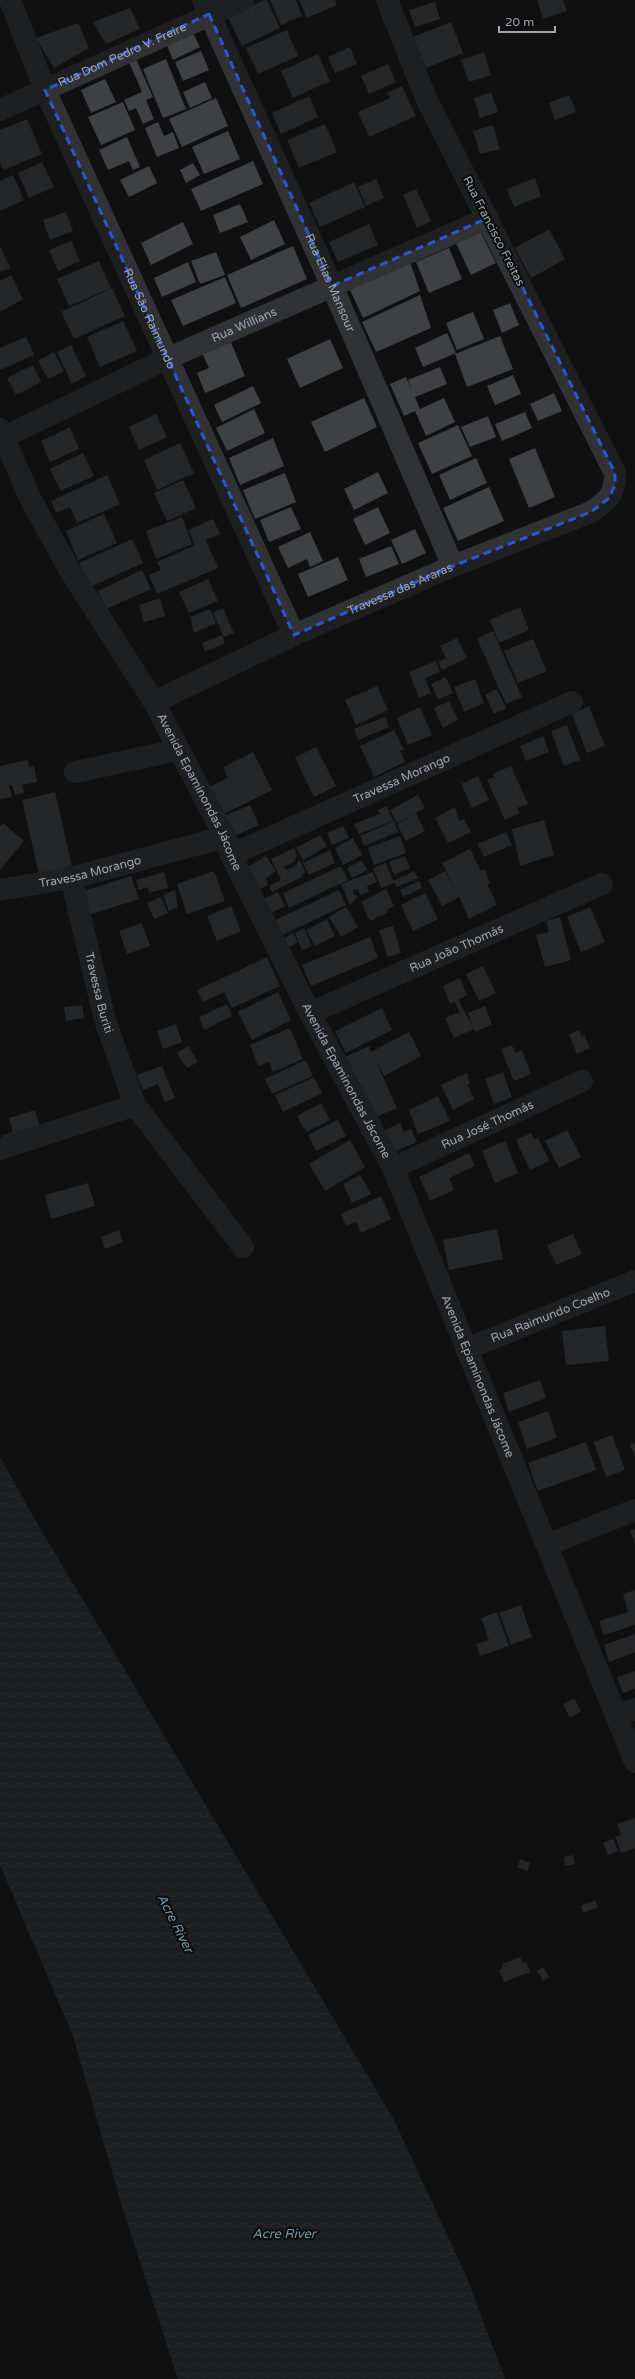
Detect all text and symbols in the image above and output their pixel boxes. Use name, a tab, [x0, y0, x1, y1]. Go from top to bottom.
scale bar	[499, 8, 555, 34]
text: 20 m	[505, 15, 534, 29]
street label: Rua Dom Pedro V. Freire	[56, 20, 189, 90]
street label: Rua Francisco Freitas	[460, 174, 528, 289]
street label: Rua Elias Mansour	[302, 232, 358, 334]
street label: Rua São Raimundo	[120, 266, 179, 371]
street label: Rua Willians	[209, 304, 279, 345]
street label: Travessa das Araras	[346, 560, 455, 618]
street label: Avenida Epaminondas Jácome	[154, 711, 245, 873]
street label: Travessa Morango	[351, 751, 452, 806]
street label: Travessa Morango	[38, 853, 143, 890]
street label: Rua João Thomás	[407, 921, 506, 975]
street label: Travessa Buriti	[82, 951, 116, 1035]
street label: Avenida Epaminondas Jácome	[299, 1001, 394, 1161]
street label: Rua José Thomás	[439, 1097, 536, 1152]
street label: Rua Raimundo Coelho	[489, 1285, 612, 1345]
street label: Avenida Epaminondas Jácome	[439, 1293, 517, 1460]
water label: Acre River	[154, 1891, 198, 1957]
water label: Acre River	[252, 2226, 318, 2242]

